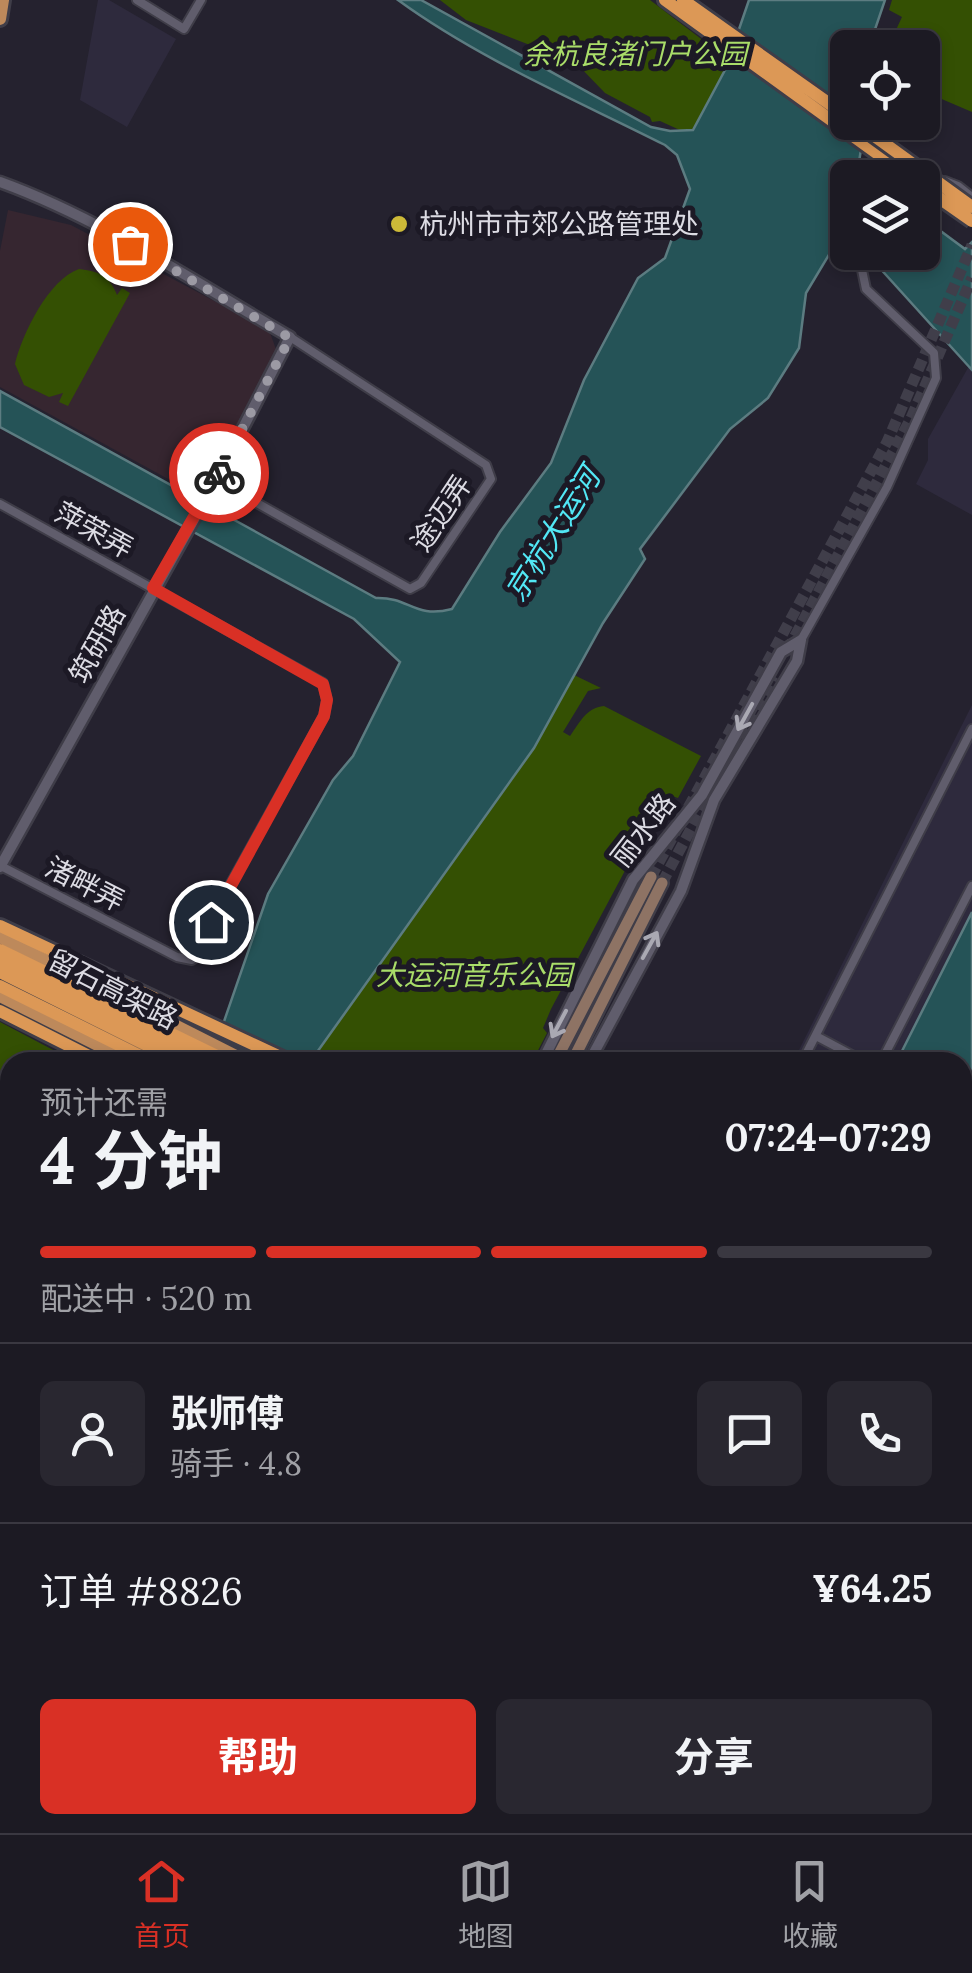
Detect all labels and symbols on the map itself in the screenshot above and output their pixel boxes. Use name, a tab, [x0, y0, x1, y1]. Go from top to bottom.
park label: 余杭良渚门户公园	[523, 36, 751, 72]
pin	[88, 202, 173, 287]
place label: 杭州市市郊公路管理处	[419, 206, 699, 242]
marker: 杭州市市郊公路管理处	[388, 213, 410, 235]
courier	[169, 423, 269, 523]
water label: 京杭大运河	[496, 456, 611, 608]
street label: 途迈弄	[403, 468, 479, 558]
street label: 萍荣弄	[49, 494, 139, 566]
street label: 筑研路	[61, 599, 133, 689]
one-way arrow	[734, 702, 754, 731]
street label: 丽水路	[603, 786, 683, 874]
street label: 渚畔弄	[39, 849, 131, 919]
pin	[169, 880, 254, 965]
one-way arrow	[641, 931, 661, 960]
street label: 留石高架路	[42, 941, 184, 1037]
park label: 大运河音乐公园	[376, 957, 576, 993]
one-way arrow	[549, 1008, 568, 1038]

